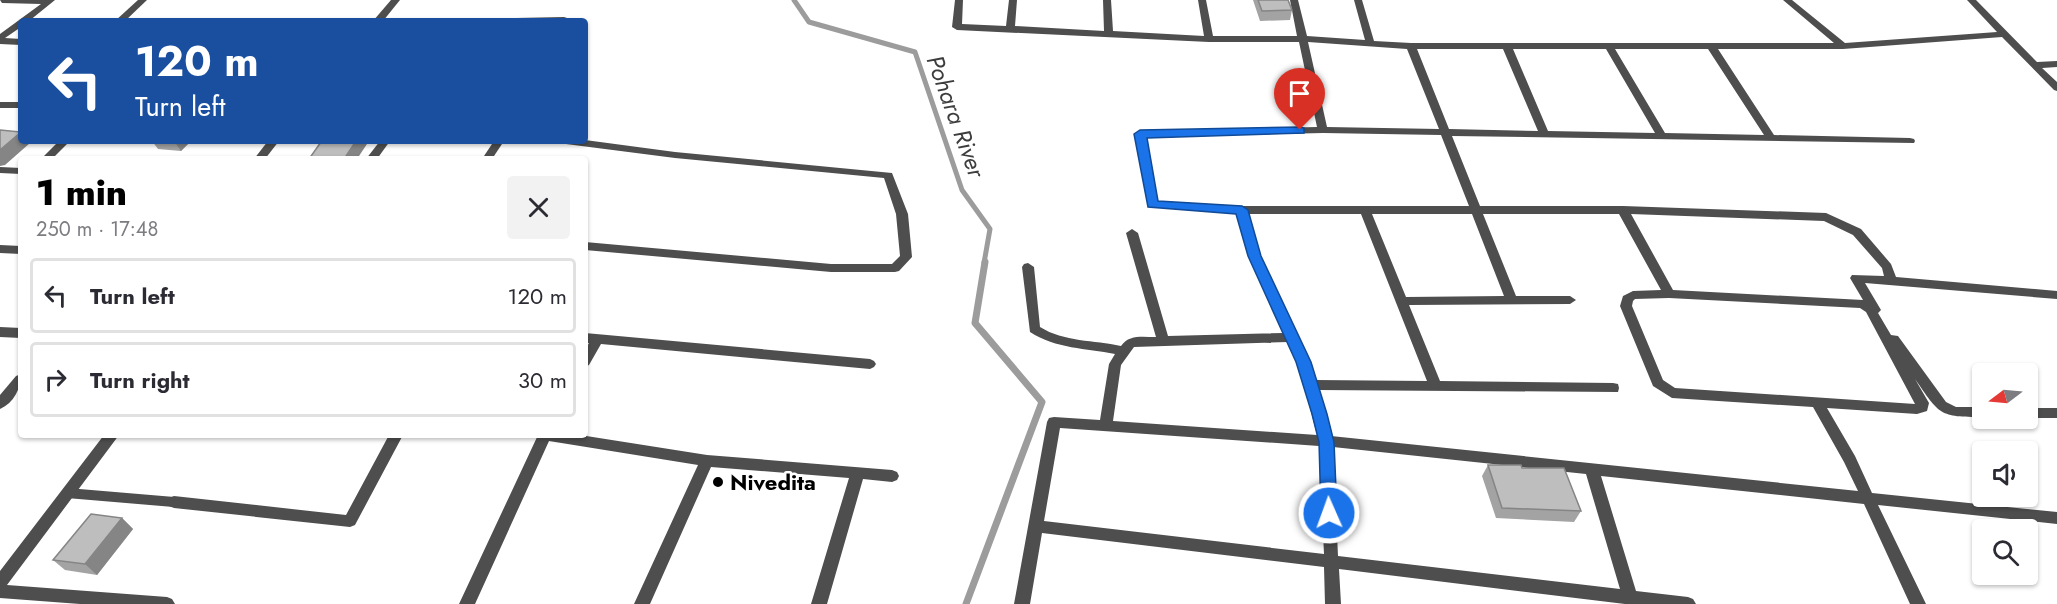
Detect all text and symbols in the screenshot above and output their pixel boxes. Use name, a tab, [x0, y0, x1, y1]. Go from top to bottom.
text: 120 m	[135, 31, 259, 92]
icon: left	[36, 42, 114, 120]
water label: Pohara River	[918, 50, 995, 184]
pin	[1274, 68, 1325, 130]
icon: arrive	[1283, 77, 1316, 110]
text: Turn left	[135, 87, 225, 126]
text: 1 min	[36, 166, 127, 218]
button: close	[507, 176, 570, 239]
text: 250 m · 17:48	[36, 215, 158, 244]
icon: left	[39, 279, 72, 312]
text: Turn left	[90, 280, 175, 312]
text: 120 m	[508, 280, 567, 312]
icon: right	[39, 363, 72, 396]
north arrow	[1972, 363, 2038, 429]
map controls	[1972, 363, 2038, 585]
text: Turn right	[90, 364, 190, 396]
text: 30 m	[518, 364, 567, 396]
button: sound	[1972, 441, 2038, 507]
place label: Nivedita	[730, 466, 816, 498]
marker: Nivedita	[711, 475, 725, 489]
position arrow	[1297, 481, 1361, 545]
button: search	[1972, 519, 2038, 585]

